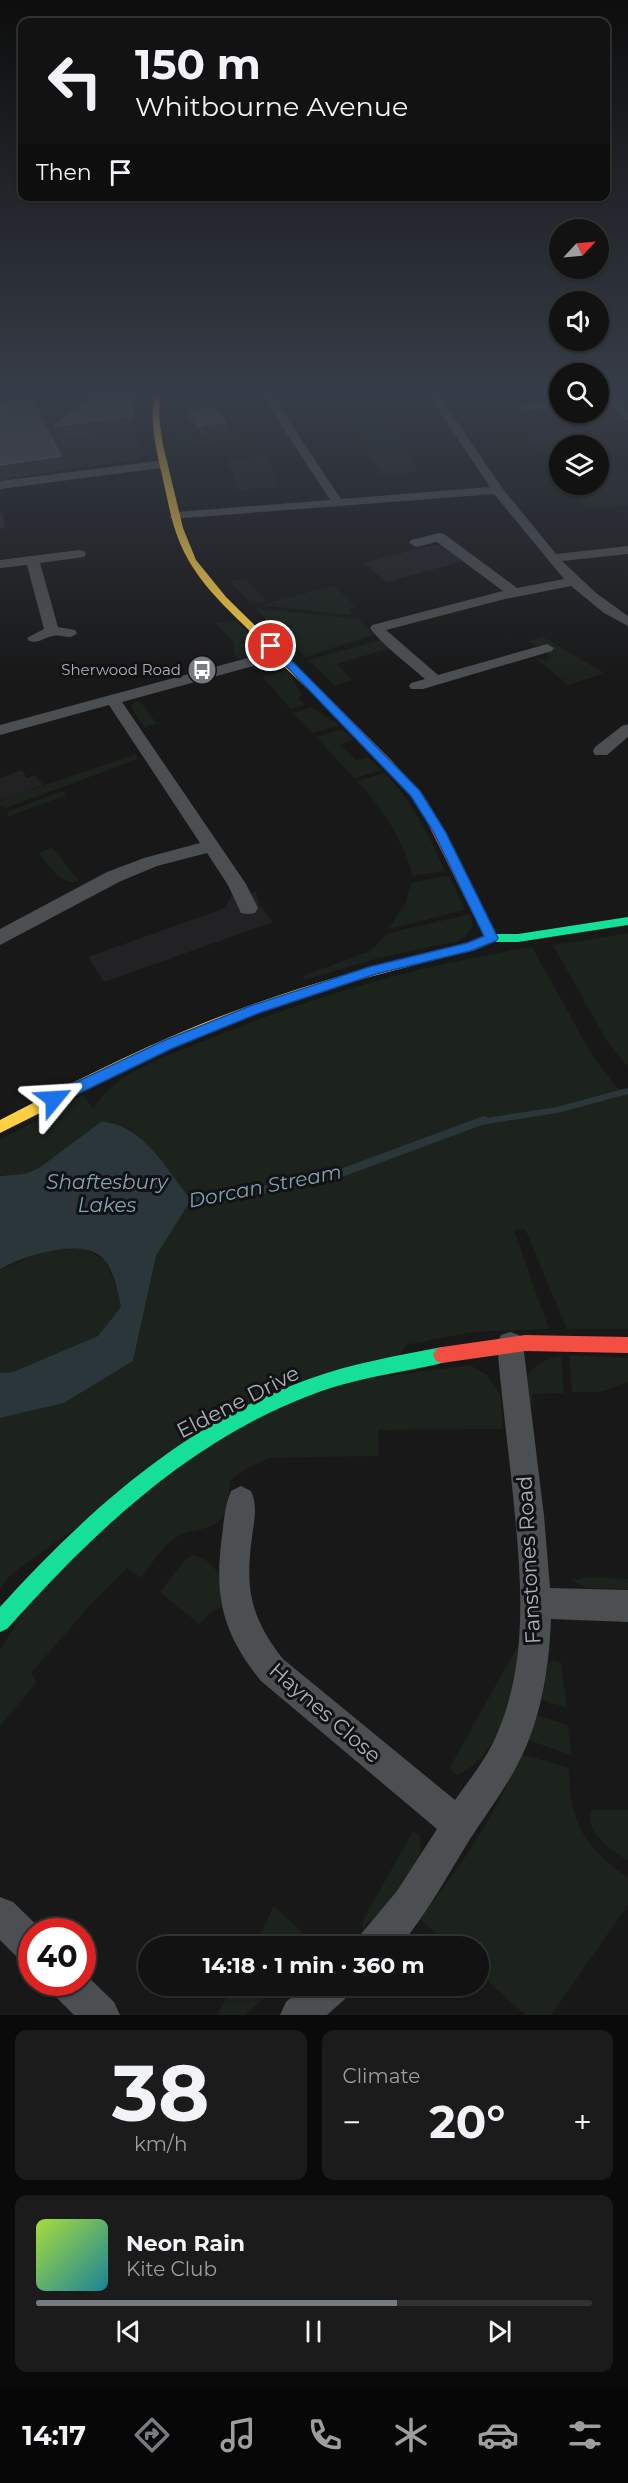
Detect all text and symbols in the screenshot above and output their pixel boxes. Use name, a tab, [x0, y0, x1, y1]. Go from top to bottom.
text: 150 m	[135, 38, 261, 90]
icon: left	[36, 42, 114, 120]
text: Whitbourne Avenue	[135, 90, 408, 123]
icon: arrive	[104, 156, 137, 189]
text: Then	[36, 159, 92, 186]
north arrow	[549, 219, 609, 279]
map controls	[549, 219, 609, 495]
button: sound	[549, 291, 609, 351]
button: search	[549, 363, 609, 423]
button: layers	[549, 435, 609, 495]
pin	[245, 620, 296, 671]
icon: arrive	[254, 629, 287, 662]
bus stop icon: Sherwood Road	[186, 654, 218, 686]
place label: Sherwood Road	[61, 660, 181, 679]
position arrow	[22, 1067, 86, 1131]
water label: Dorcan Stream	[186, 1159, 344, 1213]
water label: Shaftesbury Lakes	[46, 1170, 169, 1217]
street label: Eldene Drive	[172, 1360, 303, 1443]
street label: Fanstones Road	[512, 1475, 545, 1645]
street label: Haynes Close	[264, 1657, 386, 1768]
speed limit sign: 40	[18, 1918, 96, 1996]
text: 14:18 · 1 min · 360 m	[202, 1952, 425, 1979]
text: 38	[112, 2045, 210, 2141]
text: Climate	[343, 2064, 420, 2088]
text: 20°	[429, 2094, 505, 2149]
text: −	[343, 2102, 361, 2142]
text: +	[573, 2102, 592, 2142]
text: km/h	[134, 2132, 187, 2156]
text: Neon Rain	[126, 2230, 245, 2257]
text: Kite Club	[126, 2257, 217, 2281]
icon: previous	[112, 2315, 145, 2348]
icon: pause	[297, 2315, 330, 2348]
icon: next	[483, 2315, 516, 2348]
icon: directions	[131, 2414, 173, 2456]
icon: music	[217, 2414, 259, 2456]
icon: phone	[304, 2414, 346, 2456]
icon: climate	[390, 2414, 432, 2456]
icon: car	[477, 2414, 519, 2456]
icon: filters	[564, 2414, 606, 2456]
text: 14:17	[22, 2419, 86, 2452]

